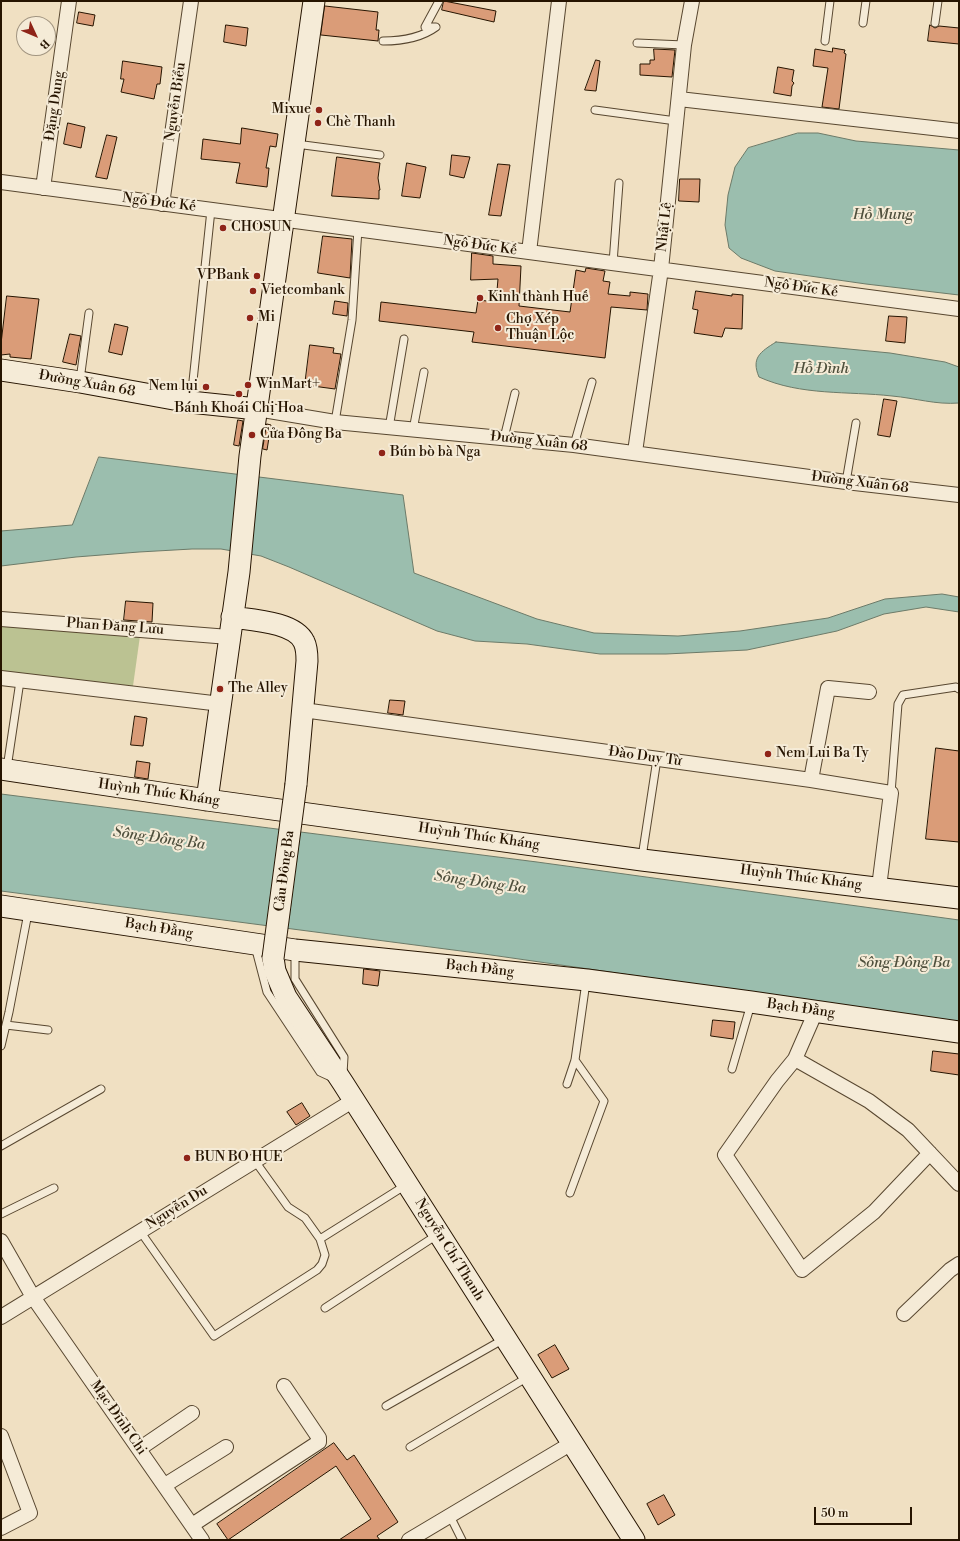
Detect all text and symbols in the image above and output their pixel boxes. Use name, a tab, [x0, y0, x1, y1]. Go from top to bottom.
north arrow	[16, 16, 56, 56]
text: B	[36, 36, 52, 51]
street label: Nguyễn Biểu	[162, 61, 190, 143]
street label: Đặng Dung	[42, 70, 68, 142]
place label: Mixue	[272, 102, 311, 118]
marker: Mixue	[314, 105, 324, 115]
place label: Chè Thanh	[326, 115, 396, 131]
marker: Chè Thanh	[313, 118, 323, 128]
street label: Ngô Đức Kế	[121, 190, 197, 216]
street label: Nhật Lệ	[654, 201, 676, 253]
water label: Hồ Mung	[853, 206, 913, 224]
place label: CHOSUN	[231, 220, 292, 236]
marker: CHOSUN	[218, 223, 228, 233]
street label: Ngô Đức Kế	[442, 233, 518, 259]
place label: VPBank	[197, 268, 249, 284]
marker: VPBank	[252, 271, 262, 281]
street label: Ngô Đức Kế	[763, 275, 839, 301]
place label: Vietcombank	[261, 283, 345, 299]
marker: Vietcombank	[248, 286, 258, 296]
place label: Kinh thành Huế	[488, 290, 589, 306]
marker: Kinh thành Huế	[475, 293, 485, 303]
place label: Mi	[258, 310, 275, 326]
place label: Chợ Xép Thuận Lộc	[506, 312, 574, 344]
marker: Mi	[245, 313, 255, 323]
marker: Chợ Xép Thuận Lộc	[493, 323, 503, 333]
water label: Hồ Đình	[793, 360, 849, 378]
street label: Đường Xuân 68	[37, 367, 137, 401]
place label: WinMart+	[256, 377, 320, 393]
place label: Nem lụi	[149, 379, 198, 395]
marker: WinMart+	[243, 380, 253, 390]
marker: Nem lụi	[201, 382, 211, 392]
marker: Bánh Khoái Chị Hoa	[234, 389, 244, 399]
place label: Bánh Khoái Chị Hoa	[174, 401, 304, 417]
place label: Cửa Đông Ba	[260, 427, 342, 443]
street label: Đường Xuân 68	[489, 429, 589, 455]
marker: Cửa Đông Ba	[247, 430, 257, 440]
place label: Bún bò bà Nga	[390, 445, 480, 461]
marker: Bún bò bà Nga	[377, 448, 387, 458]
street label: Đường Xuân 68	[810, 469, 910, 497]
street label: Phan Đăng Lưu	[66, 615, 164, 639]
place label: The Alley	[228, 681, 288, 697]
marker: The Alley	[215, 684, 225, 694]
street label: Đào Duy Từ	[607, 744, 683, 770]
place label: Nem Lui Ba Ty	[776, 746, 868, 762]
marker: Nem Lui Ba Ty	[763, 749, 773, 759]
street label: Huỳnh Thúc Kháng	[97, 776, 221, 810]
street label: Huỳnh Thúc Kháng	[417, 820, 541, 854]
water label: Sông Đông Ba	[112, 824, 206, 854]
street label: Cầu Đông Ba	[272, 829, 298, 913]
street label: Huỳnh Thúc Kháng	[739, 862, 863, 894]
water label: Sông Đông Ba	[433, 868, 527, 898]
street label: Bạch Đằng	[124, 915, 194, 943]
water label: Sông Đông Ba	[858, 954, 950, 972]
street label: Bạch Đằng	[445, 957, 515, 981]
street label: Bạch Đằng	[766, 996, 836, 1022]
place label: BUN BO HUE	[195, 1150, 283, 1166]
marker: BUN BO HUE	[182, 1153, 192, 1163]
street label: Nguyễn Du	[143, 1182, 211, 1234]
street label: Nguyễn Chí Thanh	[411, 1196, 487, 1304]
street label: Mạc Đĩnh Chi	[86, 1378, 150, 1458]
scale bar	[816, 1499, 914, 1525]
text: 50 m	[821, 1506, 849, 1521]

